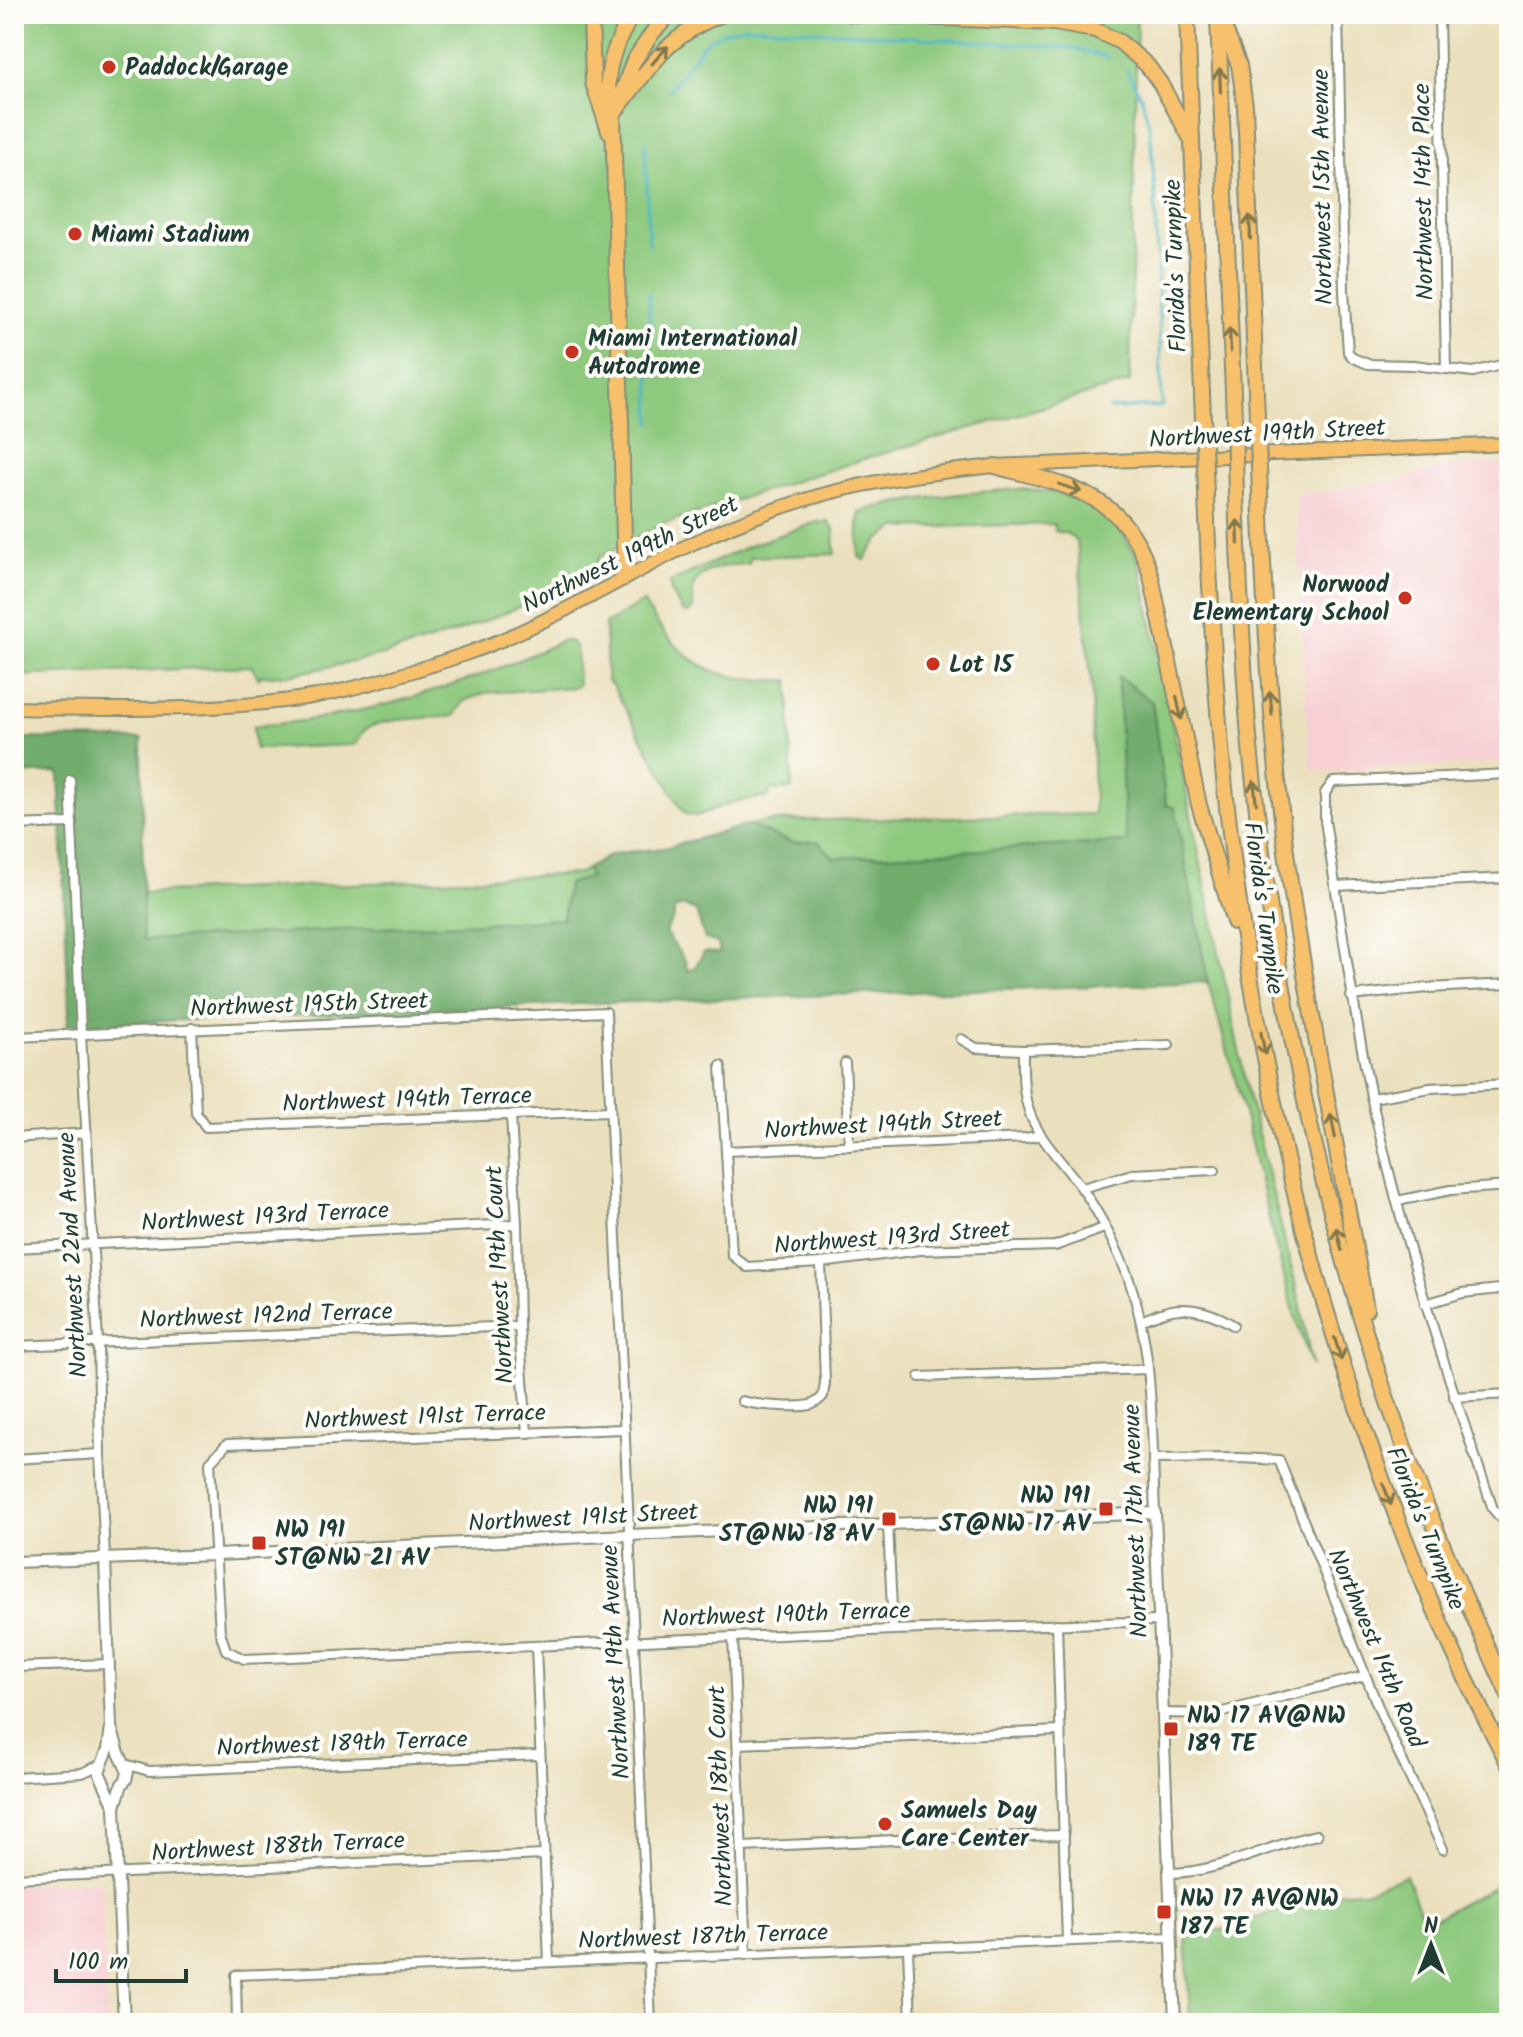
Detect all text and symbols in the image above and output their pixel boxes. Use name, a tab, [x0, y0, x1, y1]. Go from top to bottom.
one-way arrow	[651, 45, 669, 65]
place label: Paddock/Garage	[125, 49, 289, 88]
marker: Paddock/Garage	[100, 58, 118, 76]
one-way arrow	[1213, 67, 1228, 94]
street label: Northwest 15th Avenue	[1302, 68, 1345, 305]
street label: Northwest 14th Place	[1403, 83, 1446, 301]
street label: Florida's Turnpike	[1154, 178, 1199, 354]
one-way arrow	[1243, 214, 1258, 241]
place label: Miami Stadium	[91, 216, 250, 255]
marker: Miami Stadium	[66, 225, 84, 243]
place label: Miami International Autodrome	[588, 320, 798, 387]
one-way arrow	[1223, 327, 1238, 354]
marker: Miami International Autodrome	[563, 343, 581, 361]
street label: Northwest 199th Street	[1148, 409, 1387, 460]
one-way arrow	[1057, 481, 1082, 496]
street label: Northwest 199th Street	[516, 486, 746, 625]
one-way arrow	[1230, 519, 1245, 546]
place label: Norwood Elementary School	[1193, 566, 1390, 633]
marker: Norwood Elementary School	[1396, 589, 1414, 607]
place label: Lot 15	[949, 646, 1014, 685]
marker: Lot 15	[924, 655, 942, 673]
one-way arrow	[1263, 690, 1278, 717]
one-way arrow	[1172, 694, 1187, 720]
one-way arrow	[1248, 779, 1263, 806]
street label: Florida's Turnpike	[1231, 819, 1294, 997]
street label: Northwest 195th Street	[189, 982, 429, 1029]
one-way arrow	[1256, 1029, 1271, 1055]
street label: Northwest 194th Terrace	[282, 1077, 533, 1124]
street label: Northwest 194th Street	[763, 1100, 1004, 1151]
one-way arrow	[1325, 1114, 1340, 1139]
street label: Northwest 22nd Avenue	[48, 1131, 99, 1379]
street label: Northwest 19th Court	[475, 1164, 526, 1385]
street label: Northwest 193rd Terrace	[140, 1192, 390, 1243]
street label: Northwest 193rd Street	[773, 1211, 1012, 1266]
one-way arrow	[1330, 1227, 1345, 1253]
street label: Northwest 192nd Terrace	[139, 1293, 393, 1340]
one-way arrow	[1331, 1335, 1346, 1361]
street label: Northwest 191st Terrace	[304, 1394, 547, 1441]
street label: Northwest 17th Avenue	[1113, 1403, 1160, 1639]
street label: Florida's Turnpike	[1374, 1441, 1475, 1617]
place label: NW 191 ST@NW 17 AV	[939, 1477, 1092, 1544]
one-way arrow	[1381, 1482, 1395, 1506]
place label: NW 191 ST@NW 18 AV	[719, 1487, 875, 1554]
street label: Northwest 191st Street	[467, 1493, 700, 1544]
marker: NW 191 ST@NW 17 AV	[1097, 1500, 1115, 1518]
marker: NW 191 ST@NW 18 AV	[880, 1510, 898, 1528]
place label: NW 191 ST@NW 21 AV	[275, 1511, 431, 1578]
marker: NW 191 ST@NW 21 AV	[250, 1534, 268, 1552]
street label: Northwest 14th Road	[1316, 1542, 1436, 1756]
street label: Northwest 19th Avenue	[591, 1543, 642, 1780]
street label: Northwest 190th Terrace	[661, 1592, 911, 1639]
street label: Northwest 18th Court	[698, 1684, 745, 1907]
place label: NW 17 AV@NW 189 TE	[1187, 1697, 1346, 1764]
marker: NW 17 AV@NW 189 TE	[1162, 1720, 1180, 1738]
street label: Northwest 189th Terrace	[216, 1721, 468, 1768]
place label: Samuels Day Care Center	[901, 1792, 1038, 1859]
marker: Samuels Day Care Center	[876, 1815, 894, 1833]
street label: Northwest 188th Terrace	[150, 1821, 406, 1874]
place label: NW 17 AV@NW 187 TE	[1180, 1880, 1339, 1947]
marker: NW 17 AV@NW 187 TE	[1155, 1903, 1173, 1921]
north arrow	[1391, 1905, 1471, 1985]
text: N	[1424, 1910, 1438, 1945]
street label: Northwest 187th Terrace	[577, 1914, 829, 1961]
scale bar	[56, 1933, 186, 1983]
text: 100 m	[68, 1943, 128, 1982]

